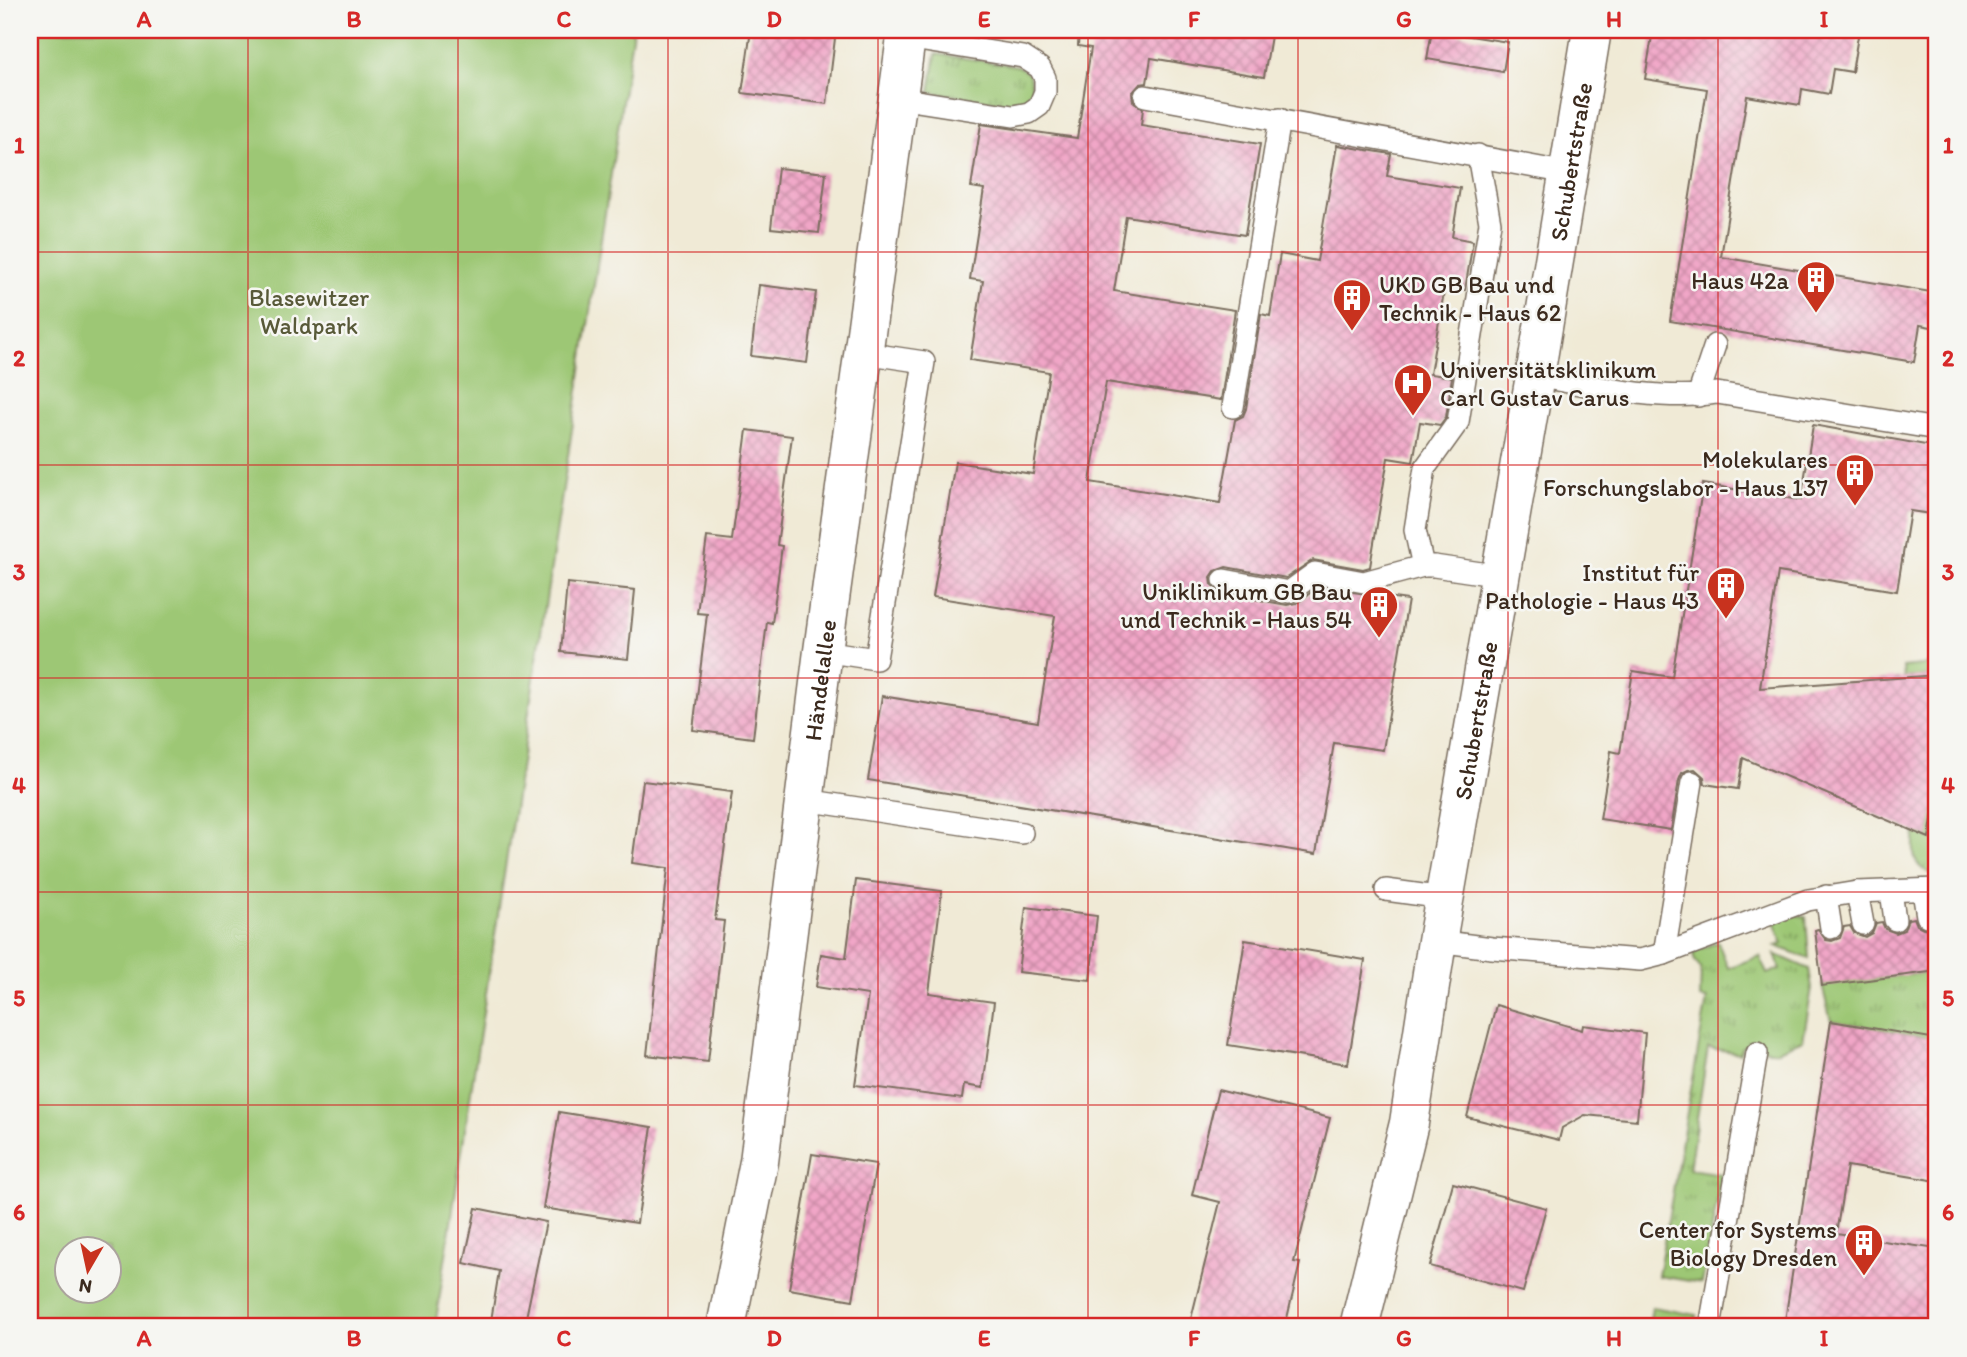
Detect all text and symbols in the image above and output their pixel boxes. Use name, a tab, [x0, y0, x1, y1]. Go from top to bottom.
text: A	[136, 5, 152, 33]
text: B	[347, 5, 362, 33]
text: C	[557, 5, 572, 33]
text: D	[766, 5, 782, 33]
text: E	[978, 5, 991, 33]
text: F	[1188, 5, 1201, 33]
text: G	[1396, 5, 1412, 33]
text: H	[1606, 5, 1622, 33]
text: I	[1820, 5, 1829, 33]
street label: Schubertstraße	[1543, 80, 1598, 243]
text: 1	[14, 131, 25, 159]
text: 1	[1943, 131, 1954, 159]
building icon: Haus 42a	[1795, 259, 1837, 314]
place label: Haus 42a	[1691, 266, 1790, 295]
place label: UKD GB Bau und Technik - Haus 62	[1379, 270, 1562, 327]
building icon: UKD GB Bau und Technik - Haus 62	[1331, 277, 1373, 332]
park label: Blasewitzer Waldpark	[249, 283, 370, 340]
text: 2	[13, 344, 26, 372]
text: 2	[1942, 344, 1955, 372]
place label: Universitätsklinikum Carl Gustav Carus	[1440, 355, 1656, 412]
hospital icon: Universitätsklinikum Carl Gustav Carus	[1392, 362, 1434, 417]
place label: Molekulares Forschungslabor - Haus 137	[1543, 445, 1828, 502]
building icon: Molekulares Forschungslabor - Haus 137	[1834, 452, 1876, 507]
text: 3	[13, 558, 26, 586]
place label: Institut für Pathologie - Haus 43	[1485, 558, 1699, 615]
text: 3	[1942, 558, 1955, 586]
building icon: Institut für Pathologie - Haus 43	[1705, 565, 1747, 620]
place label: Uniklinikum GB Bau und Technik - Haus 54	[1121, 577, 1352, 634]
building icon: Uniklinikum GB Bau und Technik - Haus 54	[1358, 584, 1400, 639]
street label: Händelallee	[797, 617, 842, 742]
street label: Schubertstraße	[1447, 639, 1503, 802]
text: 4	[12, 771, 26, 799]
text: 4	[1941, 771, 1955, 799]
text: 5	[13, 984, 25, 1012]
text: 5	[1942, 984, 1954, 1012]
text: 6	[13, 1198, 25, 1226]
text: 6	[1942, 1198, 1954, 1226]
place label: Center for Systems Biology Dresden	[1639, 1215, 1837, 1272]
building icon: Center for Systems Biology Dresden	[1843, 1222, 1885, 1277]
north arrow	[52, 1234, 122, 1304]
text: N	[77, 1274, 94, 1299]
text: A	[136, 1324, 152, 1352]
text: B	[347, 1324, 362, 1352]
text: C	[557, 1324, 572, 1352]
text: D	[766, 1324, 782, 1352]
text: E	[978, 1324, 991, 1352]
text: F	[1188, 1324, 1201, 1352]
text: G	[1396, 1324, 1412, 1352]
text: H	[1606, 1324, 1622, 1352]
text: I	[1820, 1324, 1829, 1352]

